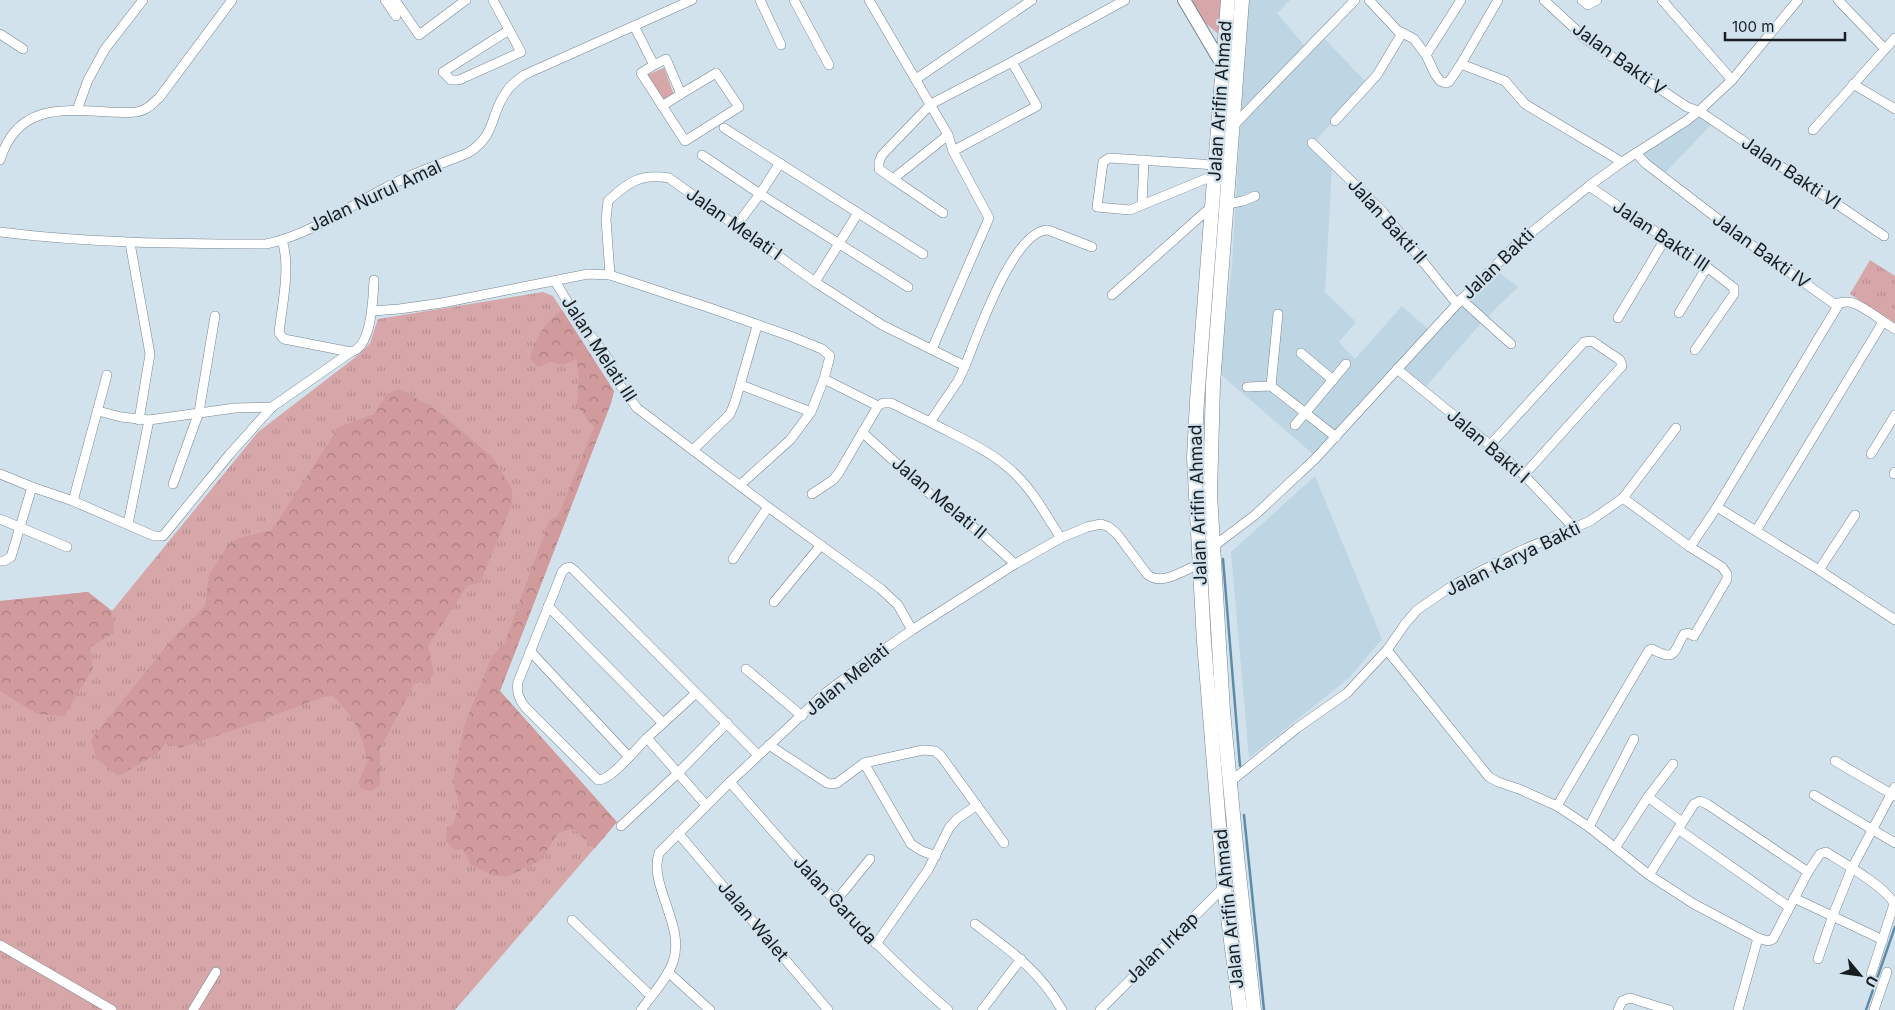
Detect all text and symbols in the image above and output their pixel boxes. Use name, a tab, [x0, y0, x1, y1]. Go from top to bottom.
scale bar	[1725, 10, 1845, 42]
text: 100 m	[1732, 17, 1774, 36]
street label: Jalan Bakti V	[1569, 18, 1670, 99]
street label: Jalan Arifin Ahmad	[1203, 20, 1236, 182]
street label: Jalan Bakti VI	[1738, 132, 1845, 213]
street label: Jalan Nurul Amal	[305, 156, 445, 236]
street label: Jalan Bakti II	[1344, 174, 1431, 268]
street label: Jalan Melati I	[682, 183, 786, 264]
street label: Jalan Bakti III	[1609, 196, 1714, 276]
street label: Jalan Bakti IV	[1709, 208, 1814, 293]
street label: Jalan Bakti	[1457, 224, 1538, 303]
street label: Jalan Melati III	[558, 292, 641, 405]
street label: Jalan Bakti I	[1443, 404, 1534, 487]
street label: Jalan Arifin Ahmad	[1184, 424, 1211, 586]
street label: Jalan Melati II	[888, 452, 991, 543]
street label: Jalan Karya Bakti	[1442, 517, 1583, 600]
street label: Jalan Melati	[800, 639, 893, 720]
street label: Jalan Arifin Ahmad	[1210, 828, 1247, 990]
street label: Jalan Garuda	[789, 851, 881, 948]
street label: Jalan Walet	[714, 876, 793, 965]
street label: Jalan Irkap	[1121, 908, 1203, 988]
north arrow	[1835, 950, 1885, 1000]
text: U	[1862, 973, 1882, 990]

